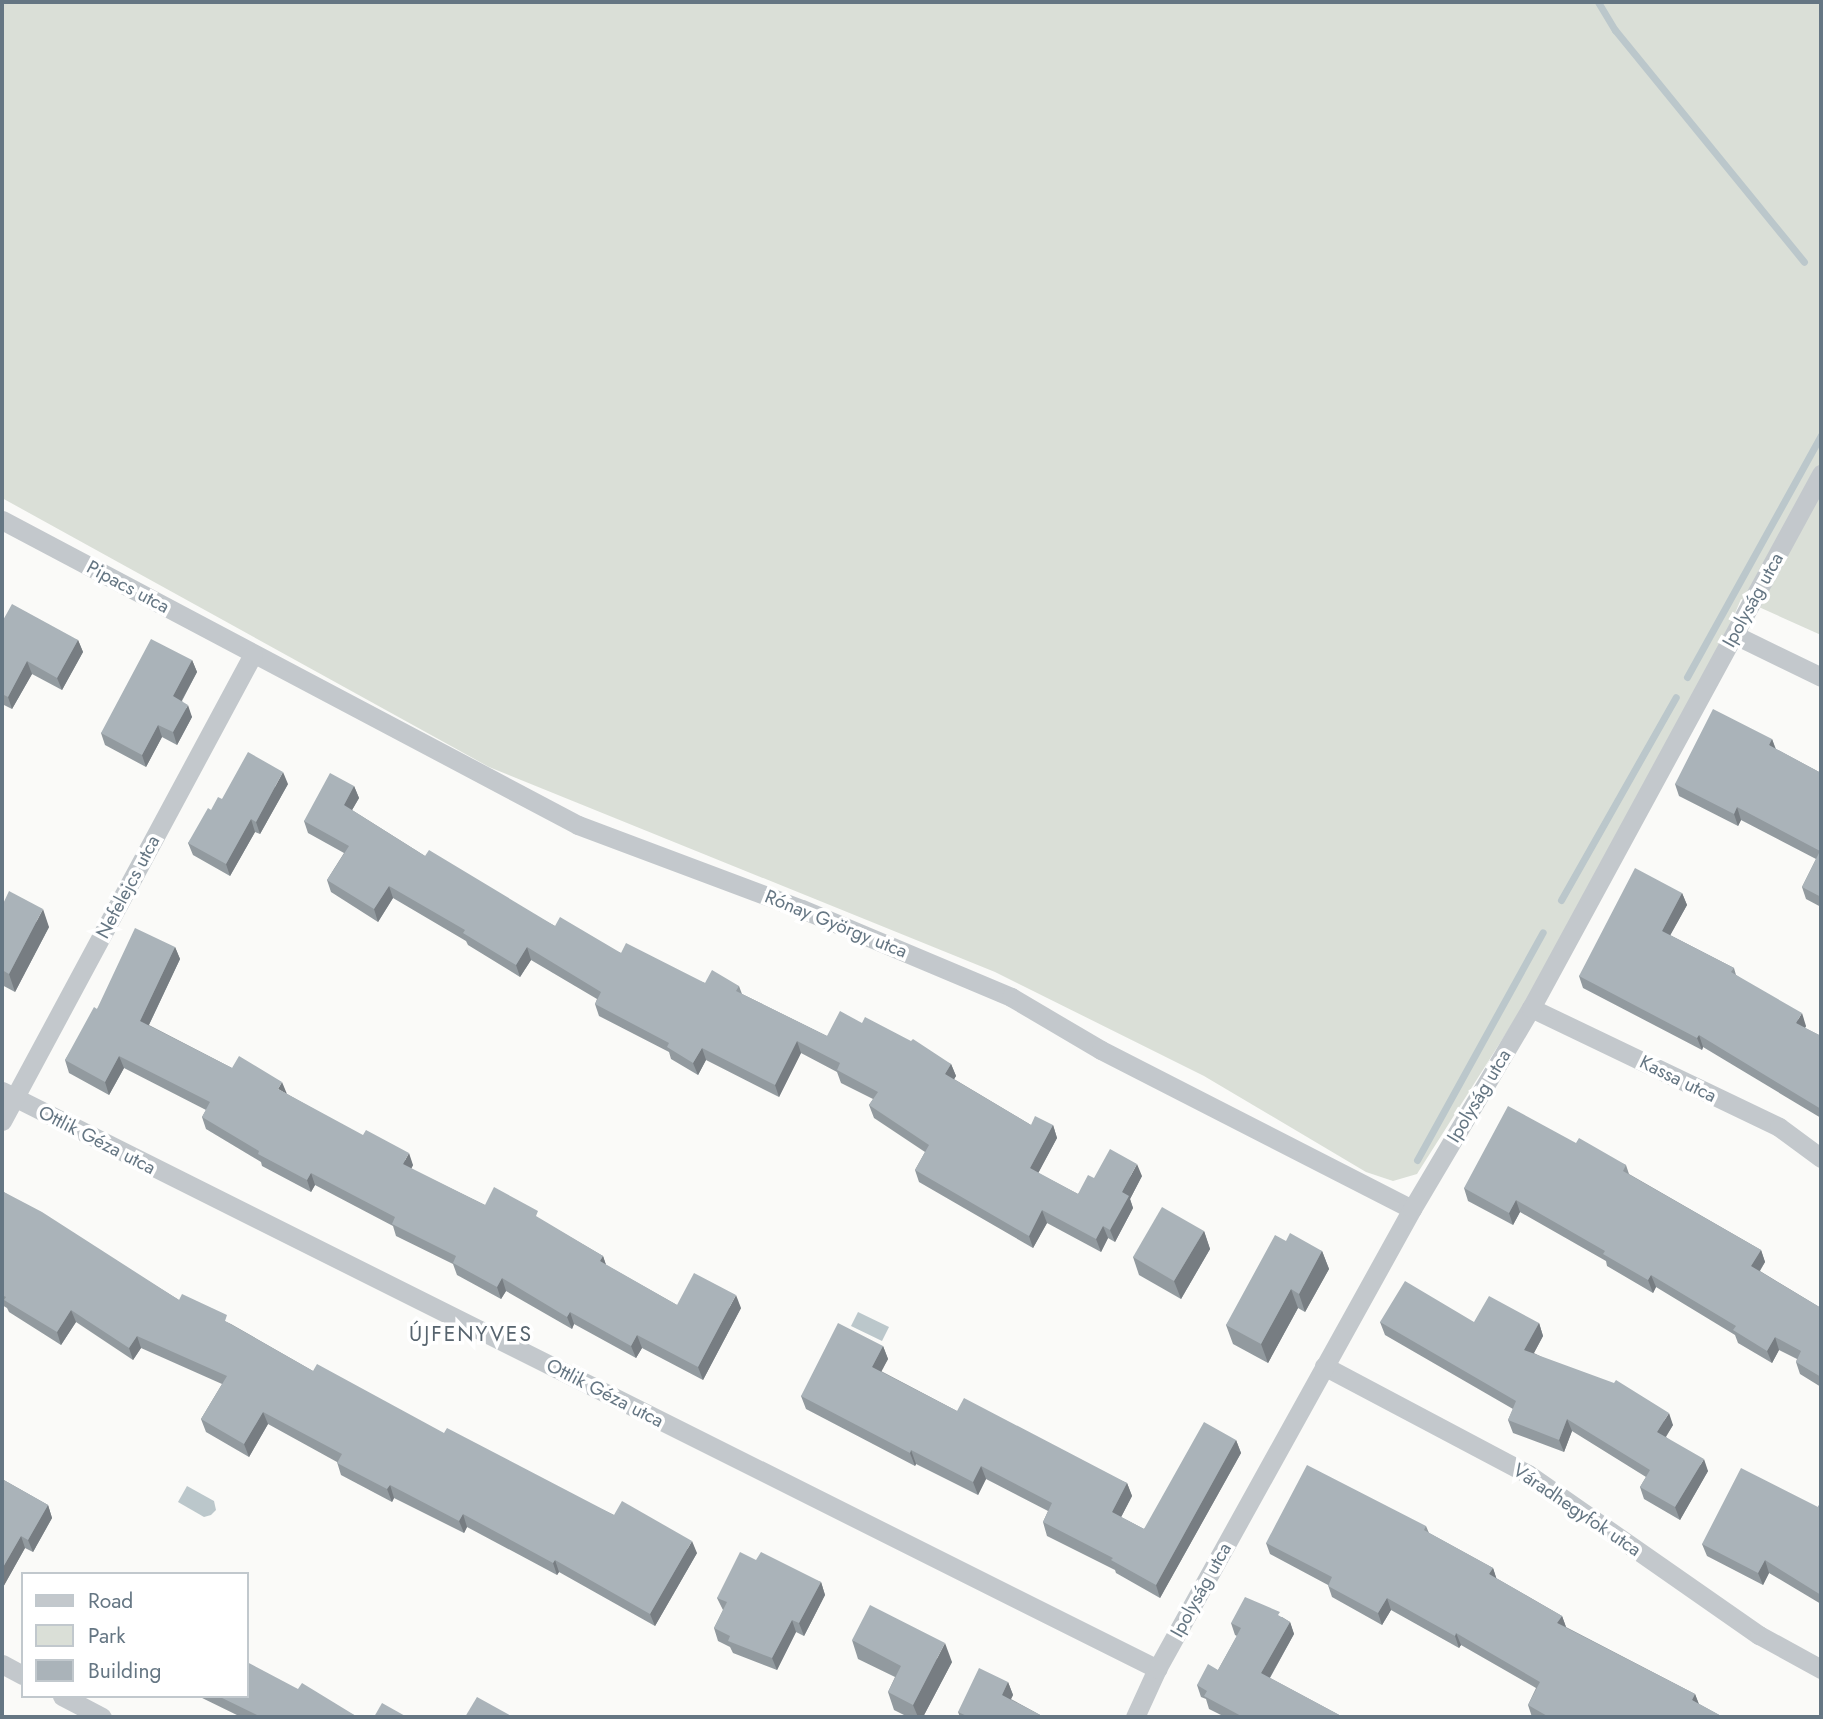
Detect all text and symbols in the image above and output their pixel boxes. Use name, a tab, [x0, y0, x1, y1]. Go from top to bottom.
street label: Ipolyság utca	[1718, 549, 1788, 651]
street label: Pipacs utca	[83, 556, 173, 618]
street label: Nefelejcs utca	[91, 831, 165, 943]
street label: Rónay György utca	[762, 885, 910, 963]
street label: Ipolyság utca	[1442, 1045, 1516, 1147]
street label: Kassa utca	[1636, 1051, 1720, 1107]
street label: Ottlik Géza utca	[35, 1101, 159, 1179]
district label: ÚJFENYVES	[410, 1321, 532, 1347]
street label: Ottlik Géza utca	[543, 1354, 667, 1432]
street label: Váradhegyfok utca	[1509, 1459, 1645, 1561]
street label: Ipolyság utca	[1166, 1539, 1236, 1641]
legend	[21, 1572, 248, 1698]
text: Road	[88, 1586, 133, 1616]
text: Park	[88, 1621, 125, 1651]
text: Building	[88, 1656, 161, 1686]

